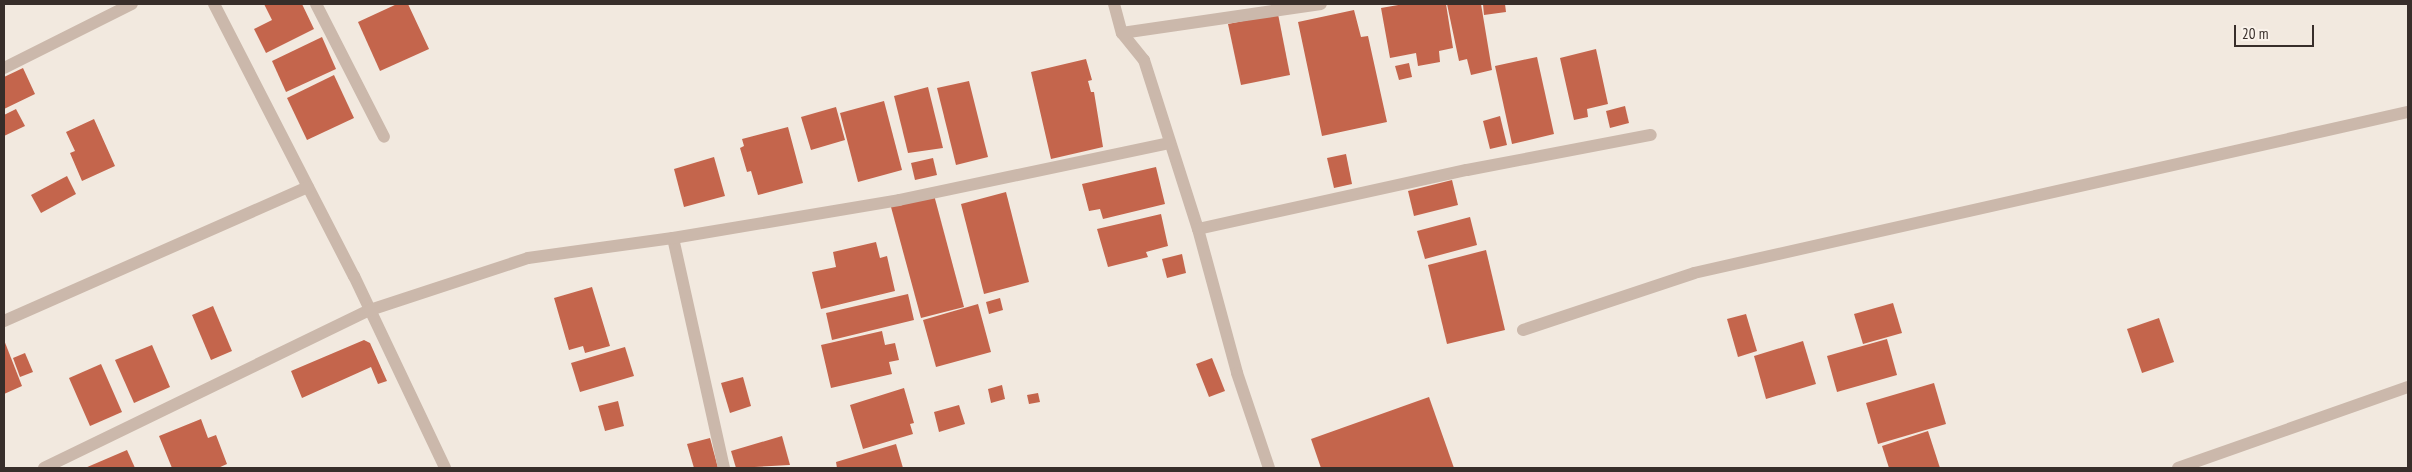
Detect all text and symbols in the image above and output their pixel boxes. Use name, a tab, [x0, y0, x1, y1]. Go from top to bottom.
scale bar	[2237, 15, 2317, 47]
text: 20 m	[2242, 24, 2268, 43]

